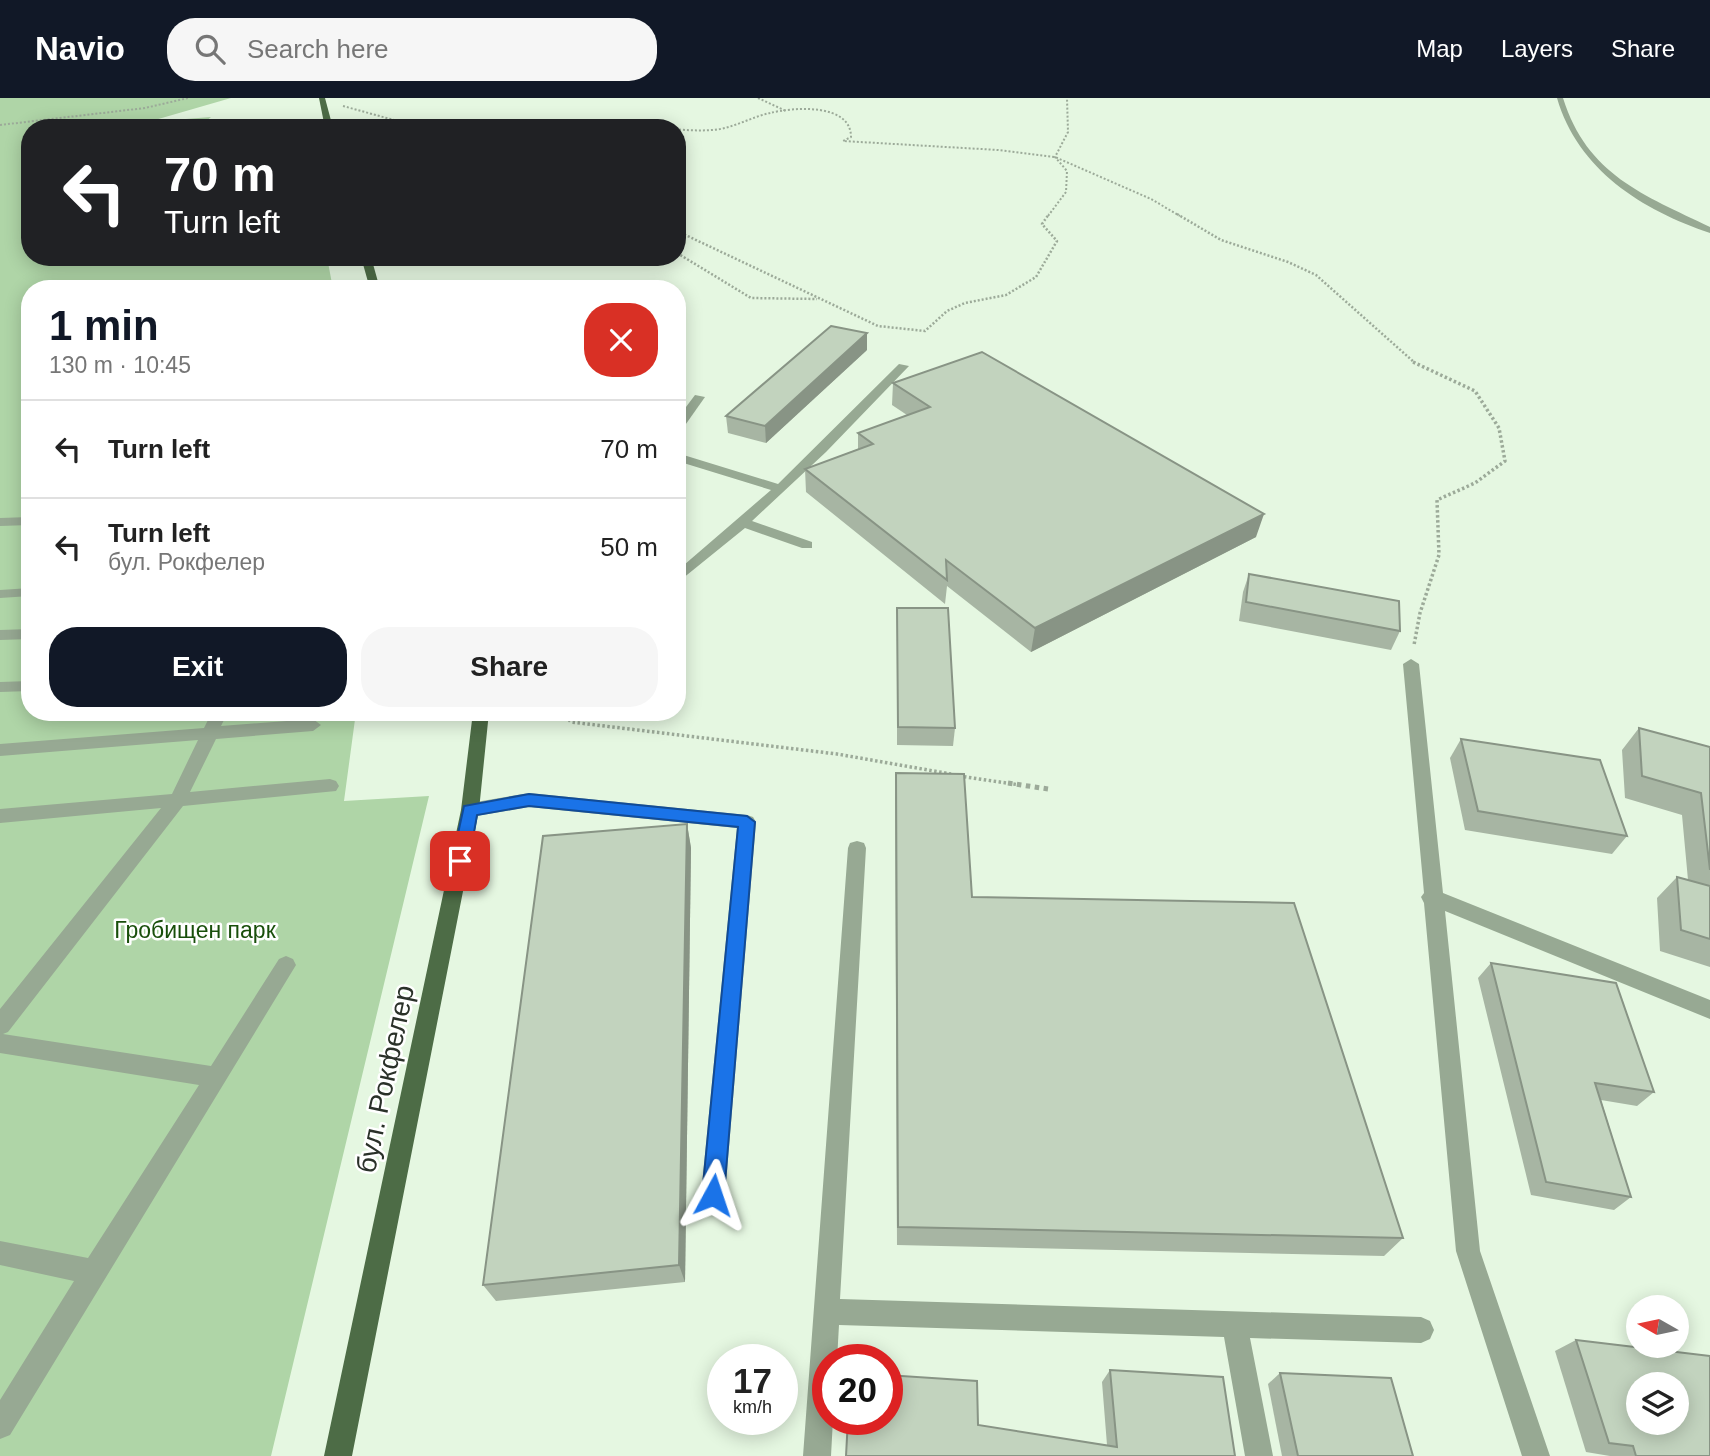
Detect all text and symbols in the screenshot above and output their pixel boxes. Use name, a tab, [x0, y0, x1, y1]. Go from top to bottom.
search box	[167, 18, 657, 81]
text: Navio	[35, 30, 125, 67]
icon: search	[191, 30, 229, 68]
text: Search here	[247, 34, 389, 64]
text: Map	[1416, 35, 1463, 62]
text: Layers	[1501, 35, 1573, 62]
text: Share	[1611, 35, 1675, 62]
icon: left	[49, 147, 140, 238]
text: 70 m	[164, 147, 276, 201]
text: Turn left	[164, 204, 280, 240]
text: 1 min	[49, 302, 159, 349]
button: close	[584, 303, 658, 377]
text: 130 m · 10:45	[49, 352, 191, 378]
icon: left	[49, 430, 87, 468]
text: Turn left	[108, 434, 210, 464]
text: 70 m	[600, 434, 658, 464]
text: Turn left	[108, 518, 210, 548]
icon: left	[49, 528, 87, 566]
text: 50 m	[600, 532, 658, 562]
text: бул. Рокфелер	[108, 549, 265, 575]
button: Exit	[49, 627, 347, 707]
button: Share	[361, 627, 658, 707]
pin	[430, 831, 490, 891]
icon: arrive	[441, 842, 479, 880]
park label: Гробищен парк	[114, 917, 277, 943]
street label: бул. Рокфелер	[350, 982, 420, 1176]
position arrow	[676, 1158, 750, 1232]
north arrow	[1626, 1295, 1689, 1358]
map controls	[1626, 1295, 1689, 1435]
speed limit sign: 20	[812, 1344, 903, 1435]
text: 17	[733, 1361, 772, 1400]
button: layers	[1626, 1372, 1689, 1435]
text: km/h	[733, 1397, 772, 1417]

